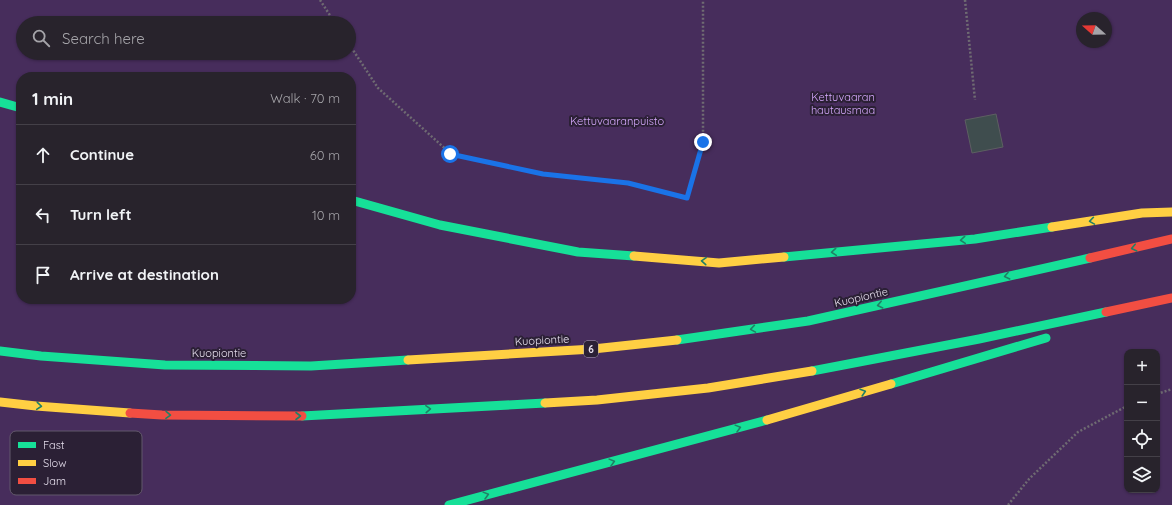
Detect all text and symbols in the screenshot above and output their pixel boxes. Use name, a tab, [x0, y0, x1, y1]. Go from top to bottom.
north arrow	[1076, 12, 1112, 48]
search box	[16, 16, 356, 60]
icon: search	[30, 27, 52, 49]
text: Search here	[62, 29, 145, 48]
text: 1 min	[32, 88, 73, 109]
text: Walk · 70 m	[270, 90, 340, 106]
park label: Kettuvaaran hautausmaa	[811, 90, 875, 117]
park label: Kettuvaaranpuisto	[570, 114, 664, 128]
route end	[694, 133, 712, 151]
icon: ahead	[32, 144, 54, 166]
text: Continue	[70, 145, 134, 164]
route start	[441, 145, 459, 163]
text: 60 m	[310, 147, 340, 163]
icon: left	[32, 204, 54, 226]
text: Turn left	[70, 205, 132, 224]
text: 10 m	[312, 207, 340, 223]
one-way arrow	[1089, 216, 1095, 225]
one-way arrow	[960, 235, 966, 244]
one-way arrow	[1131, 243, 1138, 252]
one-way arrow	[831, 247, 837, 256]
one-way arrow	[701, 257, 707, 266]
icon: arrive	[32, 264, 54, 286]
text: Arrive at destination	[70, 265, 219, 284]
one-way arrow	[1004, 272, 1010, 280]
street label: Kuopiontie	[833, 284, 889, 310]
one-way arrow	[877, 300, 883, 308]
one-way arrow	[750, 324, 756, 333]
street label: Kuopiontie	[514, 332, 570, 348]
road number: 6	[584, 341, 598, 357]
street label: Kuopiontie	[192, 346, 246, 360]
map controls	[1124, 349, 1160, 493]
button: +	[1124, 349, 1160, 385]
button: −	[1124, 385, 1160, 421]
one-way arrow	[859, 388, 866, 397]
one-way arrow	[36, 402, 42, 411]
one-way arrow	[425, 405, 431, 414]
one-way arrow	[165, 411, 171, 419]
one-way arrow	[295, 412, 301, 420]
button: locate	[1124, 421, 1160, 457]
one-way arrow	[734, 424, 741, 433]
legend	[10, 431, 142, 495]
text: Fast	[43, 438, 65, 452]
text: Slow	[43, 456, 67, 470]
button: layers	[1124, 457, 1160, 493]
one-way arrow	[609, 458, 615, 466]
text: Jam	[43, 474, 66, 488]
one-way arrow	[483, 491, 490, 500]

